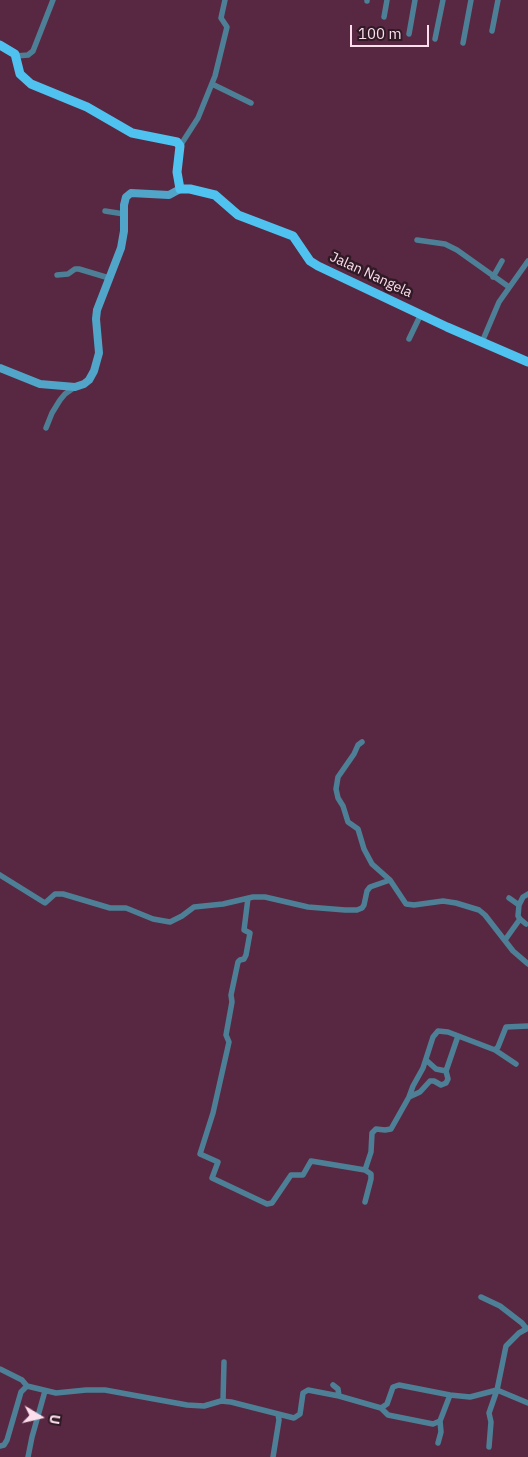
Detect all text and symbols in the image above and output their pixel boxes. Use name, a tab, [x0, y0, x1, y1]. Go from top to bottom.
scale bar	[353, 15, 432, 47]
text: 100 m	[358, 24, 402, 43]
street label: Jalan Nangela	[327, 249, 415, 301]
north arrow	[15, 1392, 65, 1442]
text: U	[45, 1413, 64, 1426]

